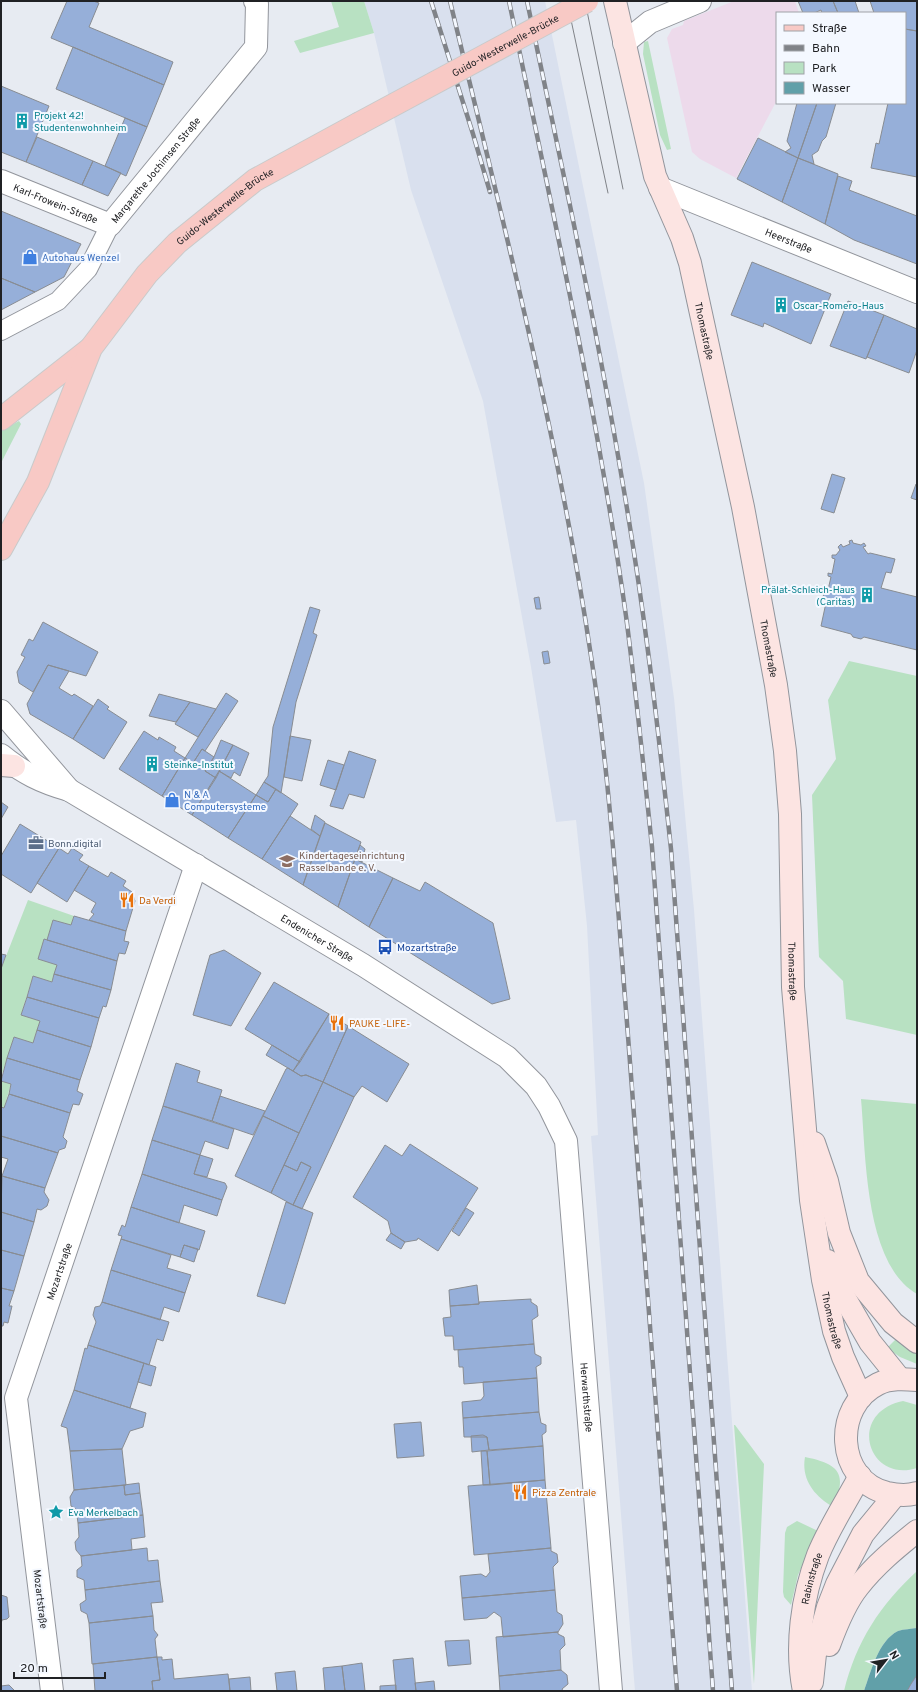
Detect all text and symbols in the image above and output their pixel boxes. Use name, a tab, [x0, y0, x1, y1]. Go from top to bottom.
street label: Guido-Westerwelle-Brücke	[450, 12, 562, 80]
legend	[776, 12, 906, 104]
text: Straße	[812, 21, 847, 37]
text: Bahn	[812, 41, 840, 57]
text: Park	[812, 61, 837, 77]
text: Wasser	[812, 81, 851, 97]
place label: Projekt 42! Studentenwohnheim	[34, 110, 126, 135]
building icon: Projekt 42! Studentenwohnheim	[13, 112, 31, 130]
street label: Margarethe Jochimsen Straße	[109, 115, 204, 227]
street label: Guido-Westerwelle-Brücke	[174, 166, 277, 249]
street label: Karl-Frowein-Straße	[11, 182, 99, 227]
street label: Heerstraße	[763, 226, 814, 257]
shop icon: Autohaus Wenzel	[21, 248, 39, 266]
place label: Autohaus Wenzel	[42, 252, 119, 265]
building icon: Oscar-Romero-Haus	[772, 296, 790, 314]
place label: Oscar-Romero-Haus	[793, 300, 884, 313]
street label: Thomastraße	[691, 301, 716, 361]
place label: Prälat-Schleich-Haus (Caritas)	[761, 584, 855, 609]
building icon: Prälat-Schleich-Haus (Caritas)	[858, 586, 876, 604]
street label: Thomastraße	[756, 619, 780, 679]
building icon: Steinke-Institut	[143, 755, 161, 773]
place label: Steinke-Institut	[164, 759, 234, 772]
place label: N & A Computersysteme	[184, 789, 266, 814]
shop icon: N & A Computersysteme	[163, 791, 181, 809]
office icon: Bonn.digital	[27, 834, 45, 852]
place label: Bonn.digital	[48, 838, 101, 851]
place label: Kindertageseinrichtung Rasselbande e. V.	[299, 850, 405, 875]
school or university icon: Kindertageseinrichtung Rasselbande e. V.	[278, 852, 296, 870]
restaurant icon: Da Verdi	[118, 891, 136, 909]
place label: Da Verdi	[139, 895, 176, 908]
street label: Endenicher Straße	[278, 912, 355, 966]
bus stop icon: Mozartstraße	[376, 938, 394, 956]
place label: Mozartstraße	[397, 942, 457, 955]
street label: Thomastraße	[784, 942, 799, 1001]
restaurant icon: PAUKE -LIFE-	[328, 1014, 346, 1032]
place label: PAUKE -LIFE-	[349, 1018, 410, 1031]
street label: Mozartstraße	[45, 1241, 76, 1302]
street label: Thomastraße	[818, 1291, 845, 1351]
street label: Herwarthstraße	[576, 1362, 595, 1433]
restaurant icon: Pizza Zentrale	[511, 1483, 529, 1501]
place label: Pizza Zentrale	[532, 1487, 596, 1500]
place icon: Eva Merkelbach	[47, 1503, 65, 1521]
place label: Eva Merkelbach	[68, 1507, 138, 1520]
street label: Rabinstraße	[799, 1551, 826, 1606]
street label: Mozartstraße	[29, 1569, 50, 1630]
north arrow	[866, 1640, 906, 1680]
text: N	[886, 1648, 902, 1662]
scale bar	[14, 1654, 105, 1680]
text: 20 m	[20, 1661, 48, 1677]

